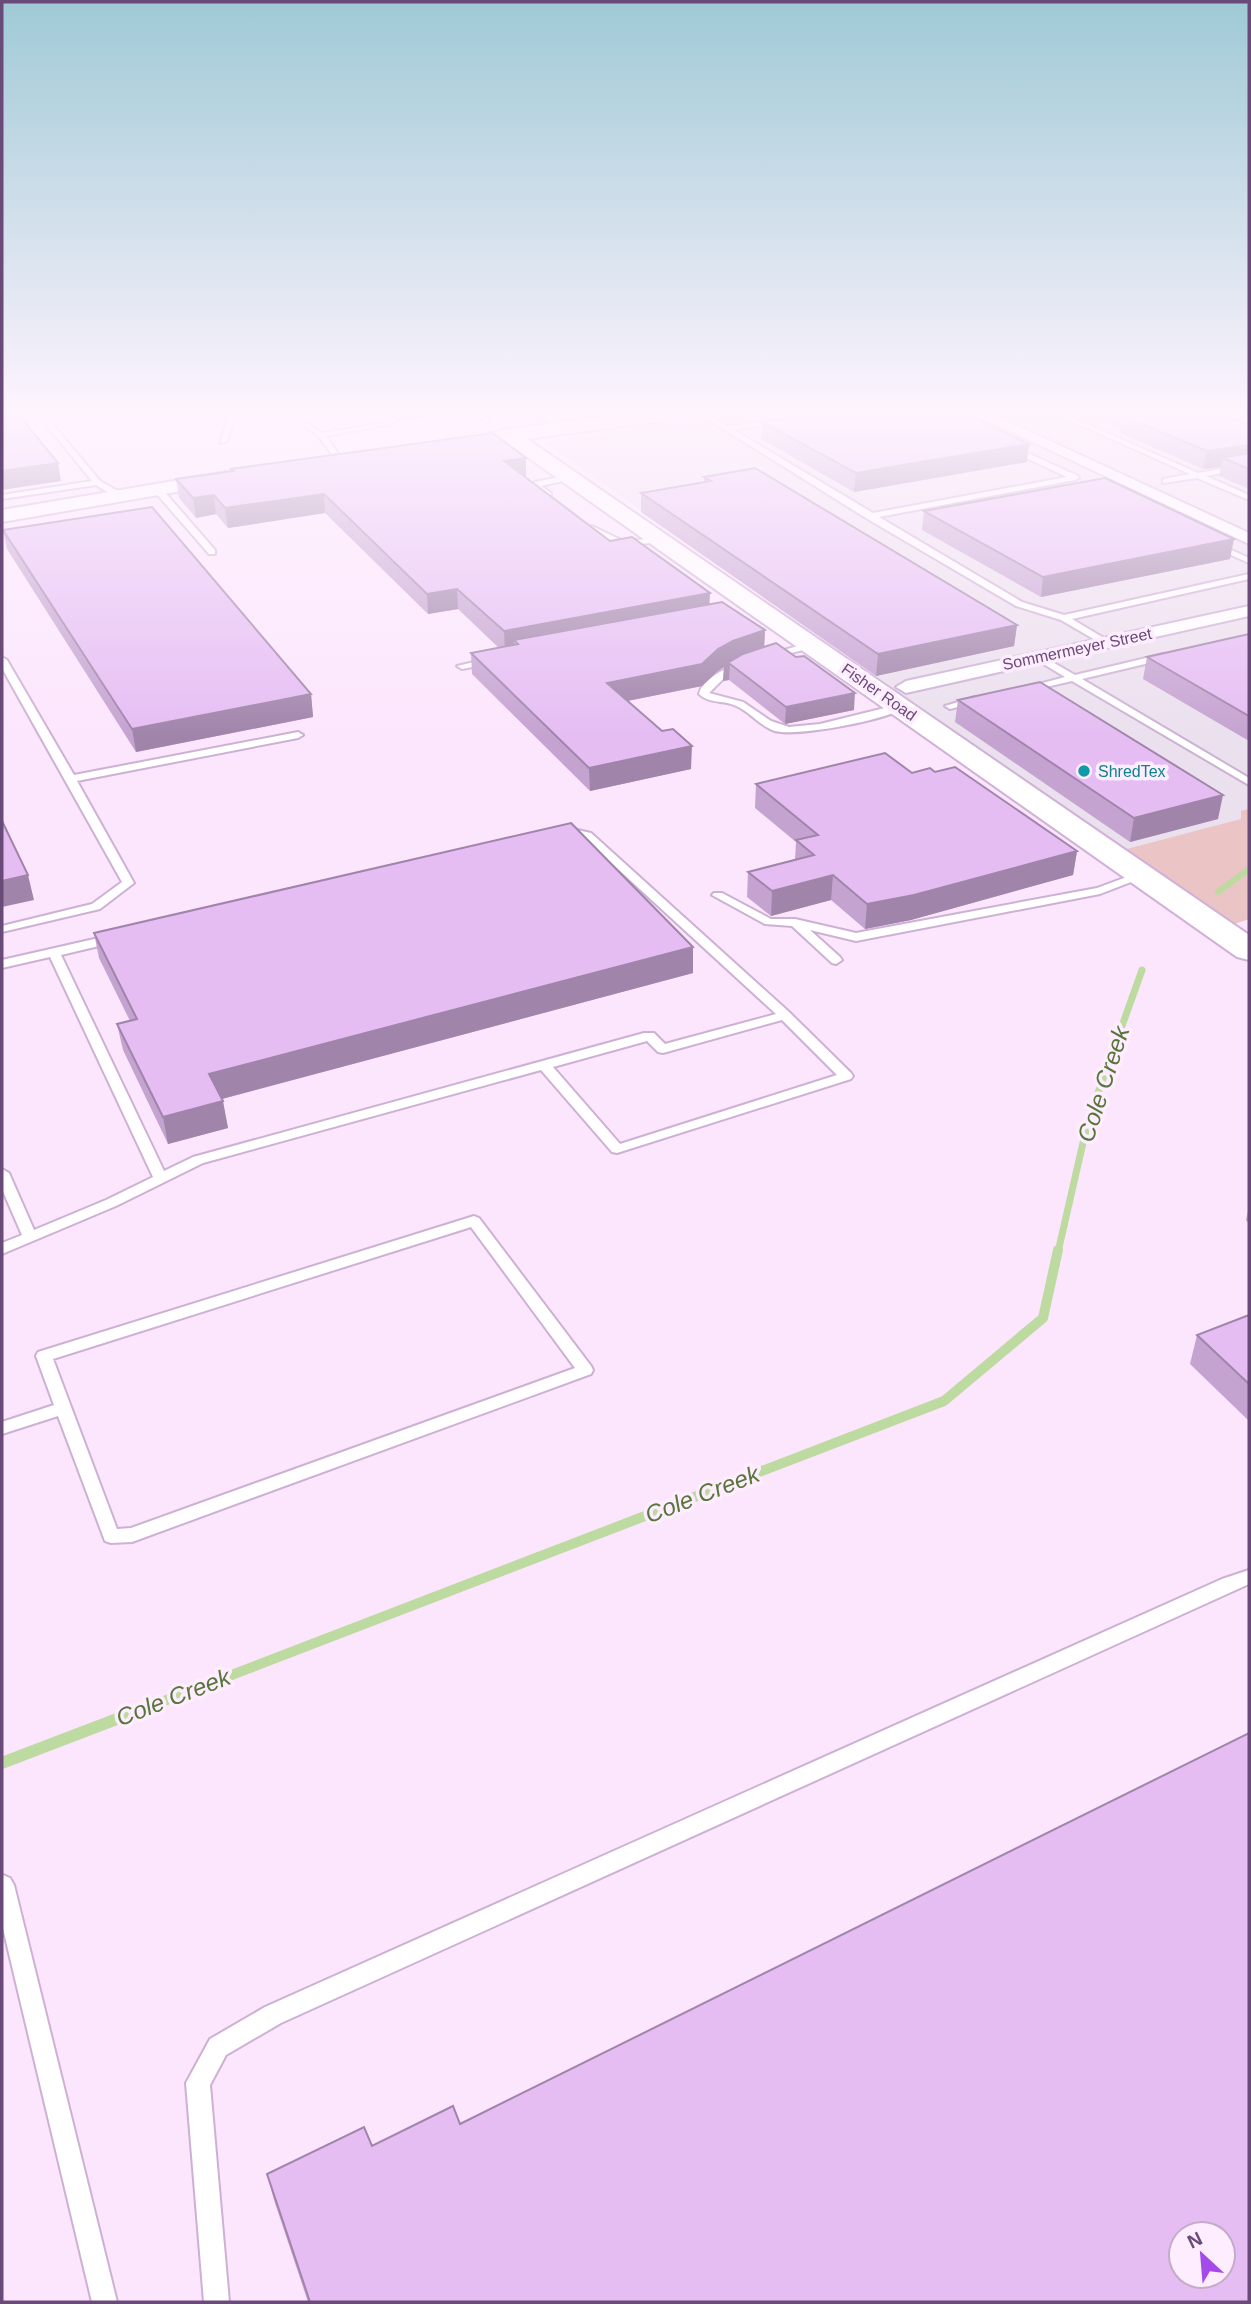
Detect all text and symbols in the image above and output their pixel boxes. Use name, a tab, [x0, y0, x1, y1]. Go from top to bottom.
street label: Sommermeyer Street	[1001, 625, 1154, 673]
street label: Fisher Road	[838, 660, 920, 724]
marker: ShredTex	[1076, 763, 1092, 779]
place label: ShredTex	[1098, 763, 1166, 780]
water label: Cole Creek	[1072, 1021, 1135, 1145]
water label: Cole Creek	[641, 1459, 765, 1528]
water label: Cole Creek	[112, 1662, 236, 1731]
north arrow	[1167, 2220, 1237, 2290]
text: N	[1184, 2228, 1206, 2253]

